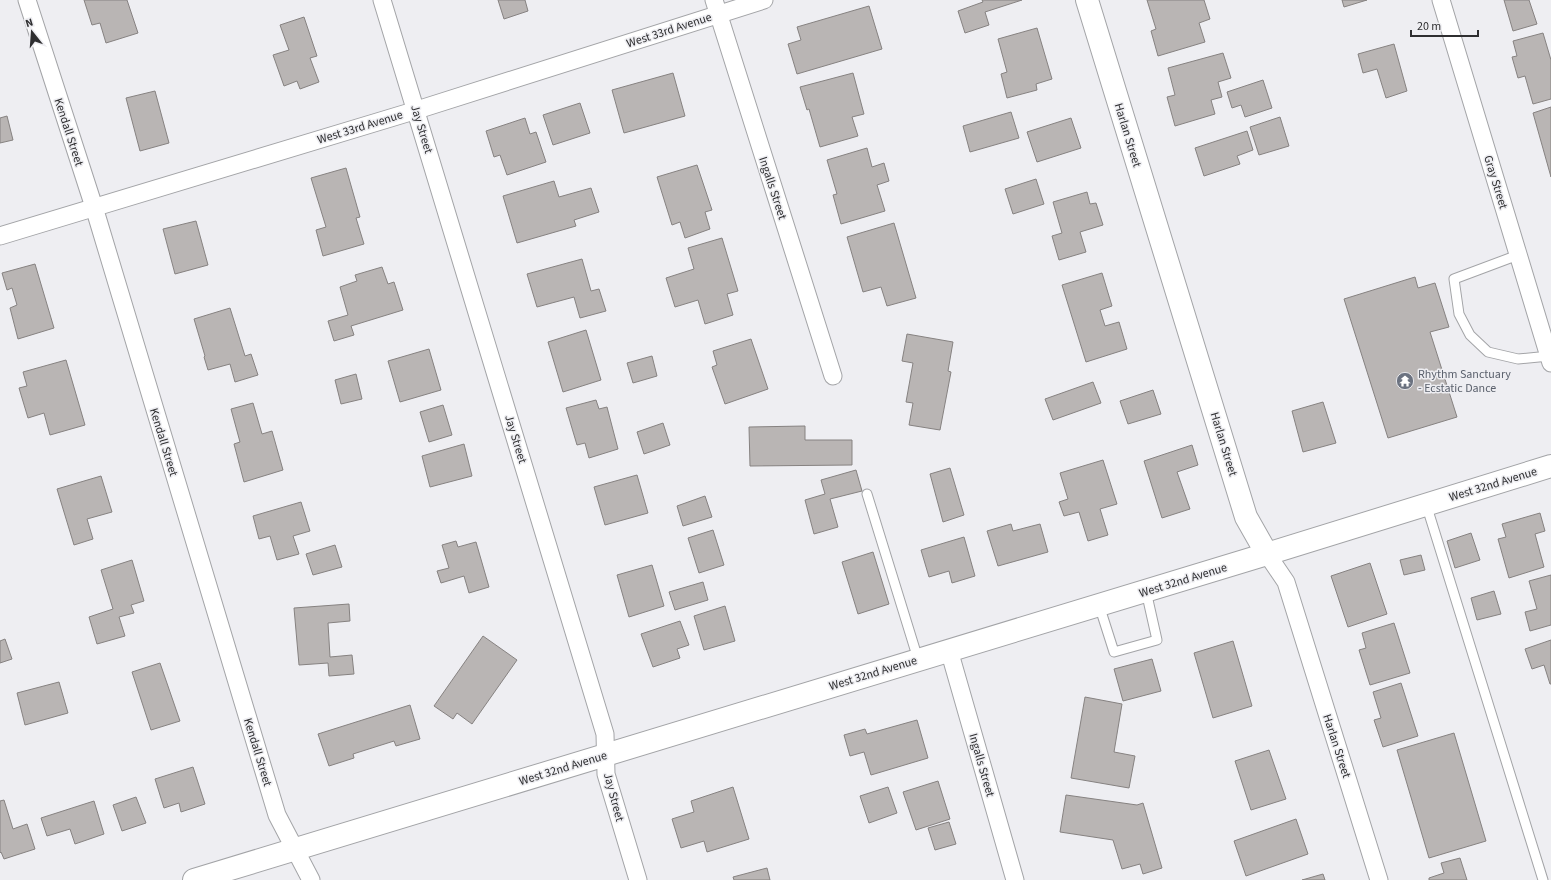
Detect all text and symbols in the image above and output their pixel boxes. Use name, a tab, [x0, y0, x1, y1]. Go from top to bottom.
street label: West 33rd Avenue	[624, 9, 714, 52]
north arrow	[12, 12, 52, 52]
scale bar	[1411, 12, 1478, 38]
text: N	[24, 15, 35, 31]
text: 20 m	[1417, 18, 1441, 35]
street label: Kendall Street	[50, 96, 88, 168]
street label: Harlan Street	[1110, 101, 1145, 169]
street label: Jay Street	[406, 103, 437, 155]
street label: West 33rd Avenue	[315, 106, 405, 149]
street label: Gray Street	[1479, 153, 1512, 211]
street label: Ingalls Street	[754, 155, 791, 222]
place label: Rhythm Sanctuary - Ecstatic Dance	[1418, 366, 1511, 397]
temple icon: Rhythm Sanctuary - Ecstatic Dance	[1395, 371, 1415, 391]
street label: Kendall Street	[145, 406, 182, 478]
street label: Harlan Street	[1206, 410, 1241, 478]
street label: Jay Street	[500, 413, 531, 465]
street label: West 32nd Avenue	[1447, 463, 1539, 506]
street label: West 32nd Avenue	[1137, 559, 1229, 602]
street label: West 32nd Avenue	[827, 652, 919, 695]
street label: Harlan Street	[1318, 712, 1355, 780]
street label: Kendall Street	[239, 716, 276, 788]
street label: Ingalls Street	[964, 731, 999, 799]
street label: West 32nd Avenue	[517, 747, 609, 790]
street label: Jay Street	[599, 771, 628, 823]

